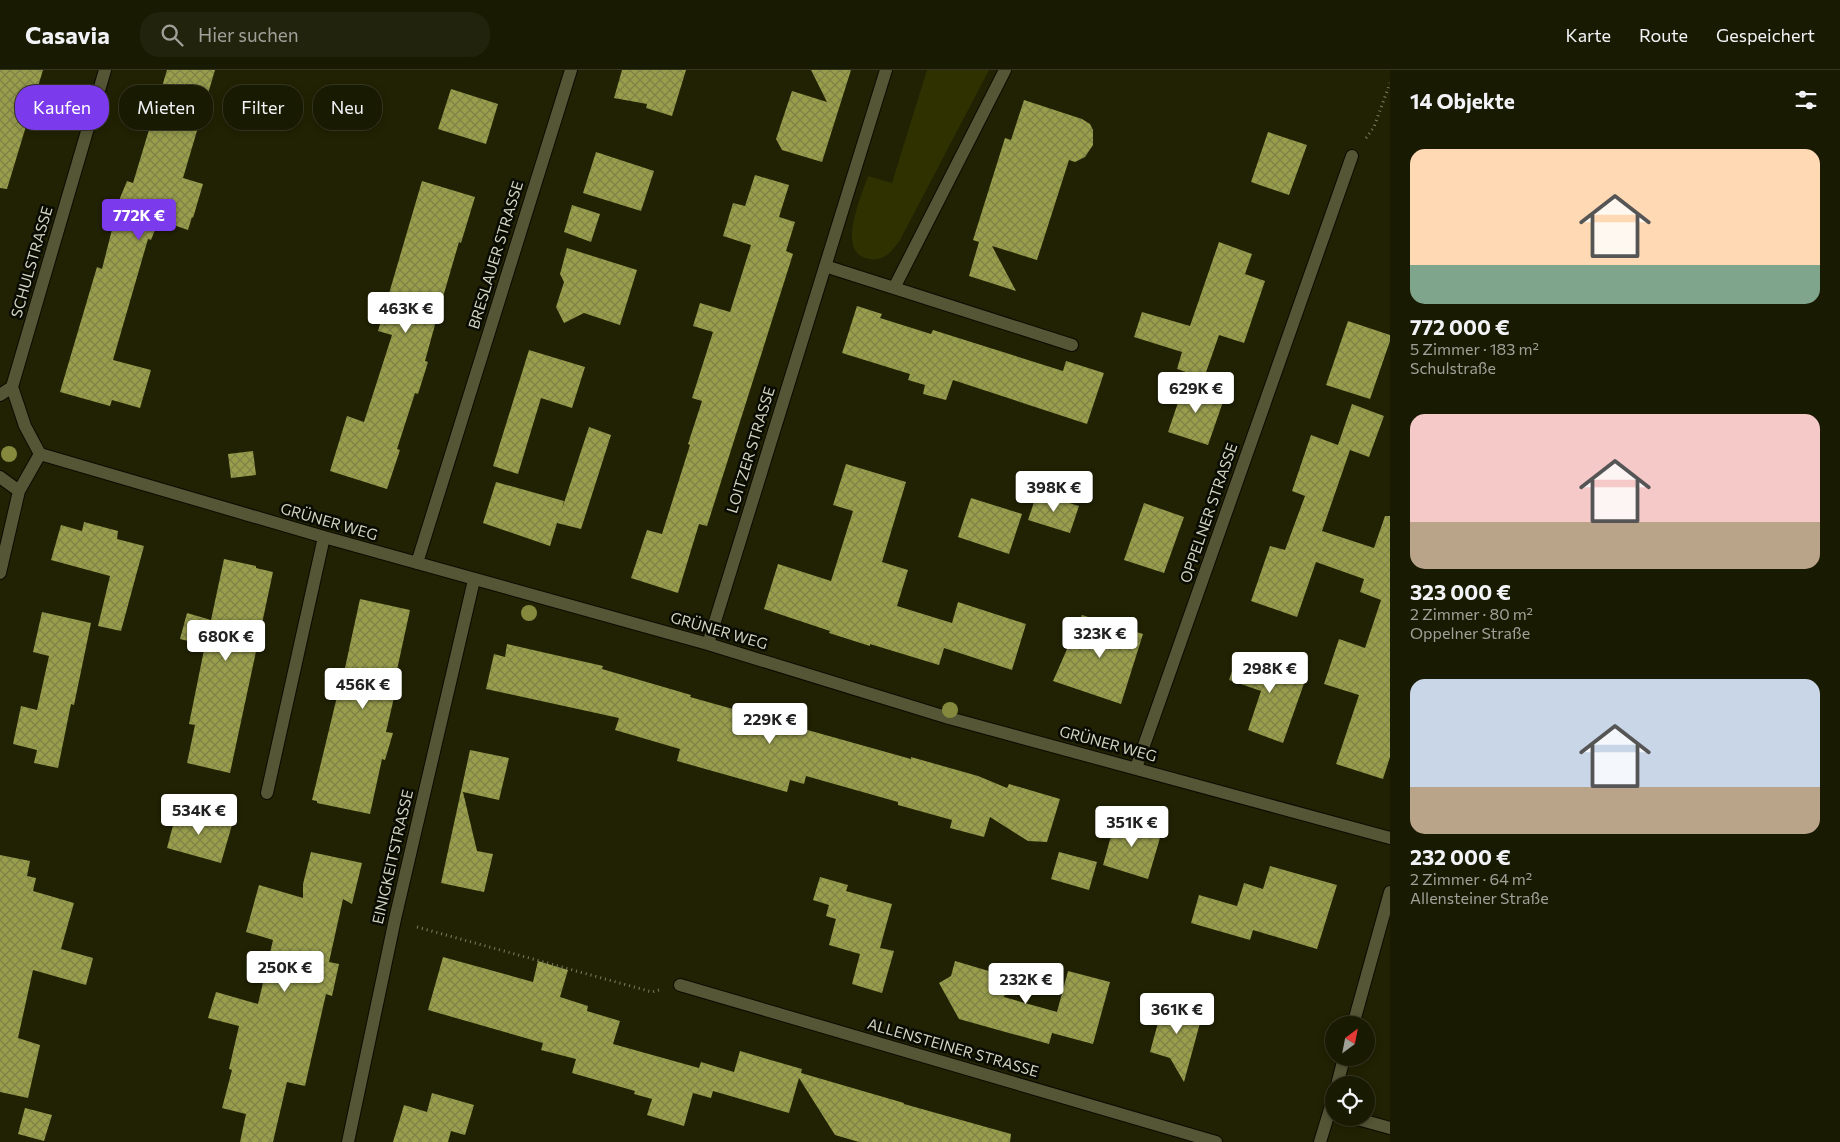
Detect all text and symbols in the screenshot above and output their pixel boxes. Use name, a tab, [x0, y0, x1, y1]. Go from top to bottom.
search box	[140, 12, 490, 57]
text: Casavia	[25, 20, 110, 49]
icon: search	[158, 21, 186, 49]
text: Hier suchen	[198, 23, 299, 46]
text: Karte	[1566, 24, 1611, 46]
text: Route	[1639, 24, 1688, 46]
text: Gespeichert	[1716, 24, 1815, 46]
chip: Kaufen	[15, 85, 109, 130]
chip: Mieten	[119, 85, 213, 130]
chip: Filter	[223, 85, 303, 130]
chip: Neu	[313, 85, 382, 130]
icon: filters	[1792, 86, 1820, 114]
text: 14 Objekte	[1410, 88, 1515, 113]
street label: BRESLAUER STRASSE	[464, 178, 526, 331]
icon: home	[1570, 181, 1660, 271]
pin: 772K €	[98, 198, 180, 241]
street label: SCHULSTRASSE	[7, 204, 56, 319]
text: 772K €	[113, 205, 165, 224]
pin: 463K €	[365, 292, 447, 334]
text: 463K €	[379, 298, 433, 317]
text: 772 000 €	[1410, 314, 1510, 339]
text: 5 Zimmer · 183 m²	[1410, 339, 1539, 358]
text: Schulstraße	[1410, 358, 1496, 377]
pin: 629K €	[1155, 372, 1237, 414]
text: 629K €	[1169, 378, 1223, 397]
street label: LOITZER STRASSE	[722, 384, 778, 515]
street label: OPPELNER STRASSE	[1176, 440, 1240, 585]
icon: home	[1570, 446, 1660, 536]
pin: 398K €	[1013, 470, 1095, 513]
text: 398K €	[1027, 477, 1081, 496]
street label: GRÜNER WEG	[279, 499, 380, 543]
text: 323 000 €	[1410, 579, 1511, 604]
text: 2 Zimmer · 80 m²	[1410, 604, 1533, 623]
street label: GRÜNER WEG	[669, 608, 770, 652]
pin: 323K €	[1059, 616, 1141, 659]
pin: 680K €	[185, 620, 267, 662]
text: 323K €	[1073, 623, 1127, 642]
text: Oppelner Straße	[1410, 623, 1530, 642]
text: 680K €	[198, 626, 254, 645]
pin: 298K €	[1229, 652, 1311, 694]
text: 298K €	[1243, 658, 1297, 677]
pin: 456K €	[322, 668, 404, 710]
text: 456K €	[336, 674, 390, 693]
pin: 229K €	[729, 702, 811, 745]
text: 229K €	[743, 709, 797, 728]
icon: home	[1570, 711, 1660, 801]
street label: GRÜNER WEG	[1058, 721, 1159, 765]
street label: EINIGKEITSTRASSE	[368, 788, 416, 926]
pin: 534K €	[158, 794, 240, 836]
text: 534K €	[172, 800, 226, 819]
pin: 351K €	[1091, 806, 1173, 848]
text: 351K €	[1106, 812, 1158, 831]
text: 232 000 €	[1410, 844, 1511, 869]
text: 2 Zimmer · 64 m²	[1410, 869, 1532, 888]
text: Allensteiner Straße	[1410, 888, 1549, 907]
pin: 250K €	[244, 950, 326, 993]
text: 250K €	[258, 957, 312, 976]
pin: 232K €	[985, 962, 1067, 1005]
text: 232K €	[1000, 969, 1052, 988]
pin: 361K €	[1136, 992, 1218, 1035]
text: 361K €	[1151, 999, 1203, 1018]
street label: ALLENSTEINER STRASSE	[866, 1014, 1041, 1080]
north arrow	[1325, 1016, 1375, 1066]
map controls	[1325, 1016, 1375, 1126]
button: locate	[1325, 1076, 1375, 1126]

